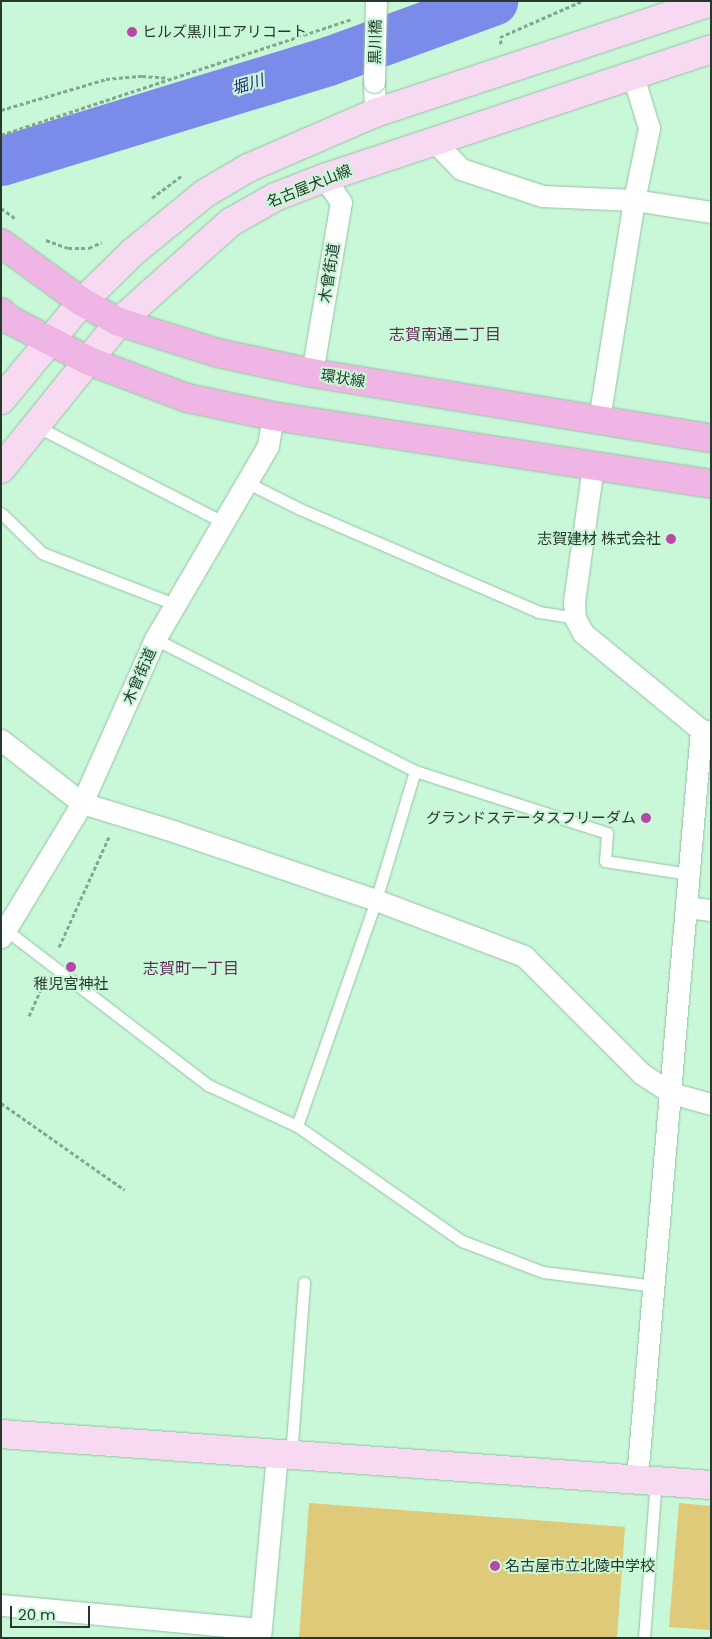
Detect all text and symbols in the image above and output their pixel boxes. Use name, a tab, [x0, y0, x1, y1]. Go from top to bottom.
street label: 黒川橋	[366, 19, 384, 65]
place label: ヒルズ黒川エアリコート	[142, 23, 307, 41]
marker: ヒルズ黒川エアリコート	[126, 26, 138, 38]
water label: 堀川	[230, 71, 266, 99]
street label: 名古屋犬山線	[264, 161, 354, 211]
street label: 木曾街道	[315, 242, 343, 304]
district label: 志賀南通二丁目	[389, 325, 501, 345]
street label: 環状線	[319, 366, 367, 390]
place label: 志賀建材 株式会社	[537, 530, 661, 548]
marker: 志賀建材 株式会社	[665, 533, 677, 545]
street label: 木曾街道	[119, 645, 159, 707]
place label: グランドステータスフリーダム	[426, 809, 636, 827]
marker: グランドステータスフリーダム	[640, 812, 652, 824]
district label: 志賀町一丁目	[143, 959, 239, 979]
marker: 稚児宮神社	[65, 961, 77, 973]
place label: 稚児宮神社	[34, 975, 108, 993]
place label: 名古屋市立北陵中学校	[505, 1557, 655, 1575]
marker: 名古屋市立北陵中学校	[489, 1560, 501, 1572]
scale bar	[12, 1596, 92, 1628]
text: 20 m	[18, 1604, 56, 1625]

